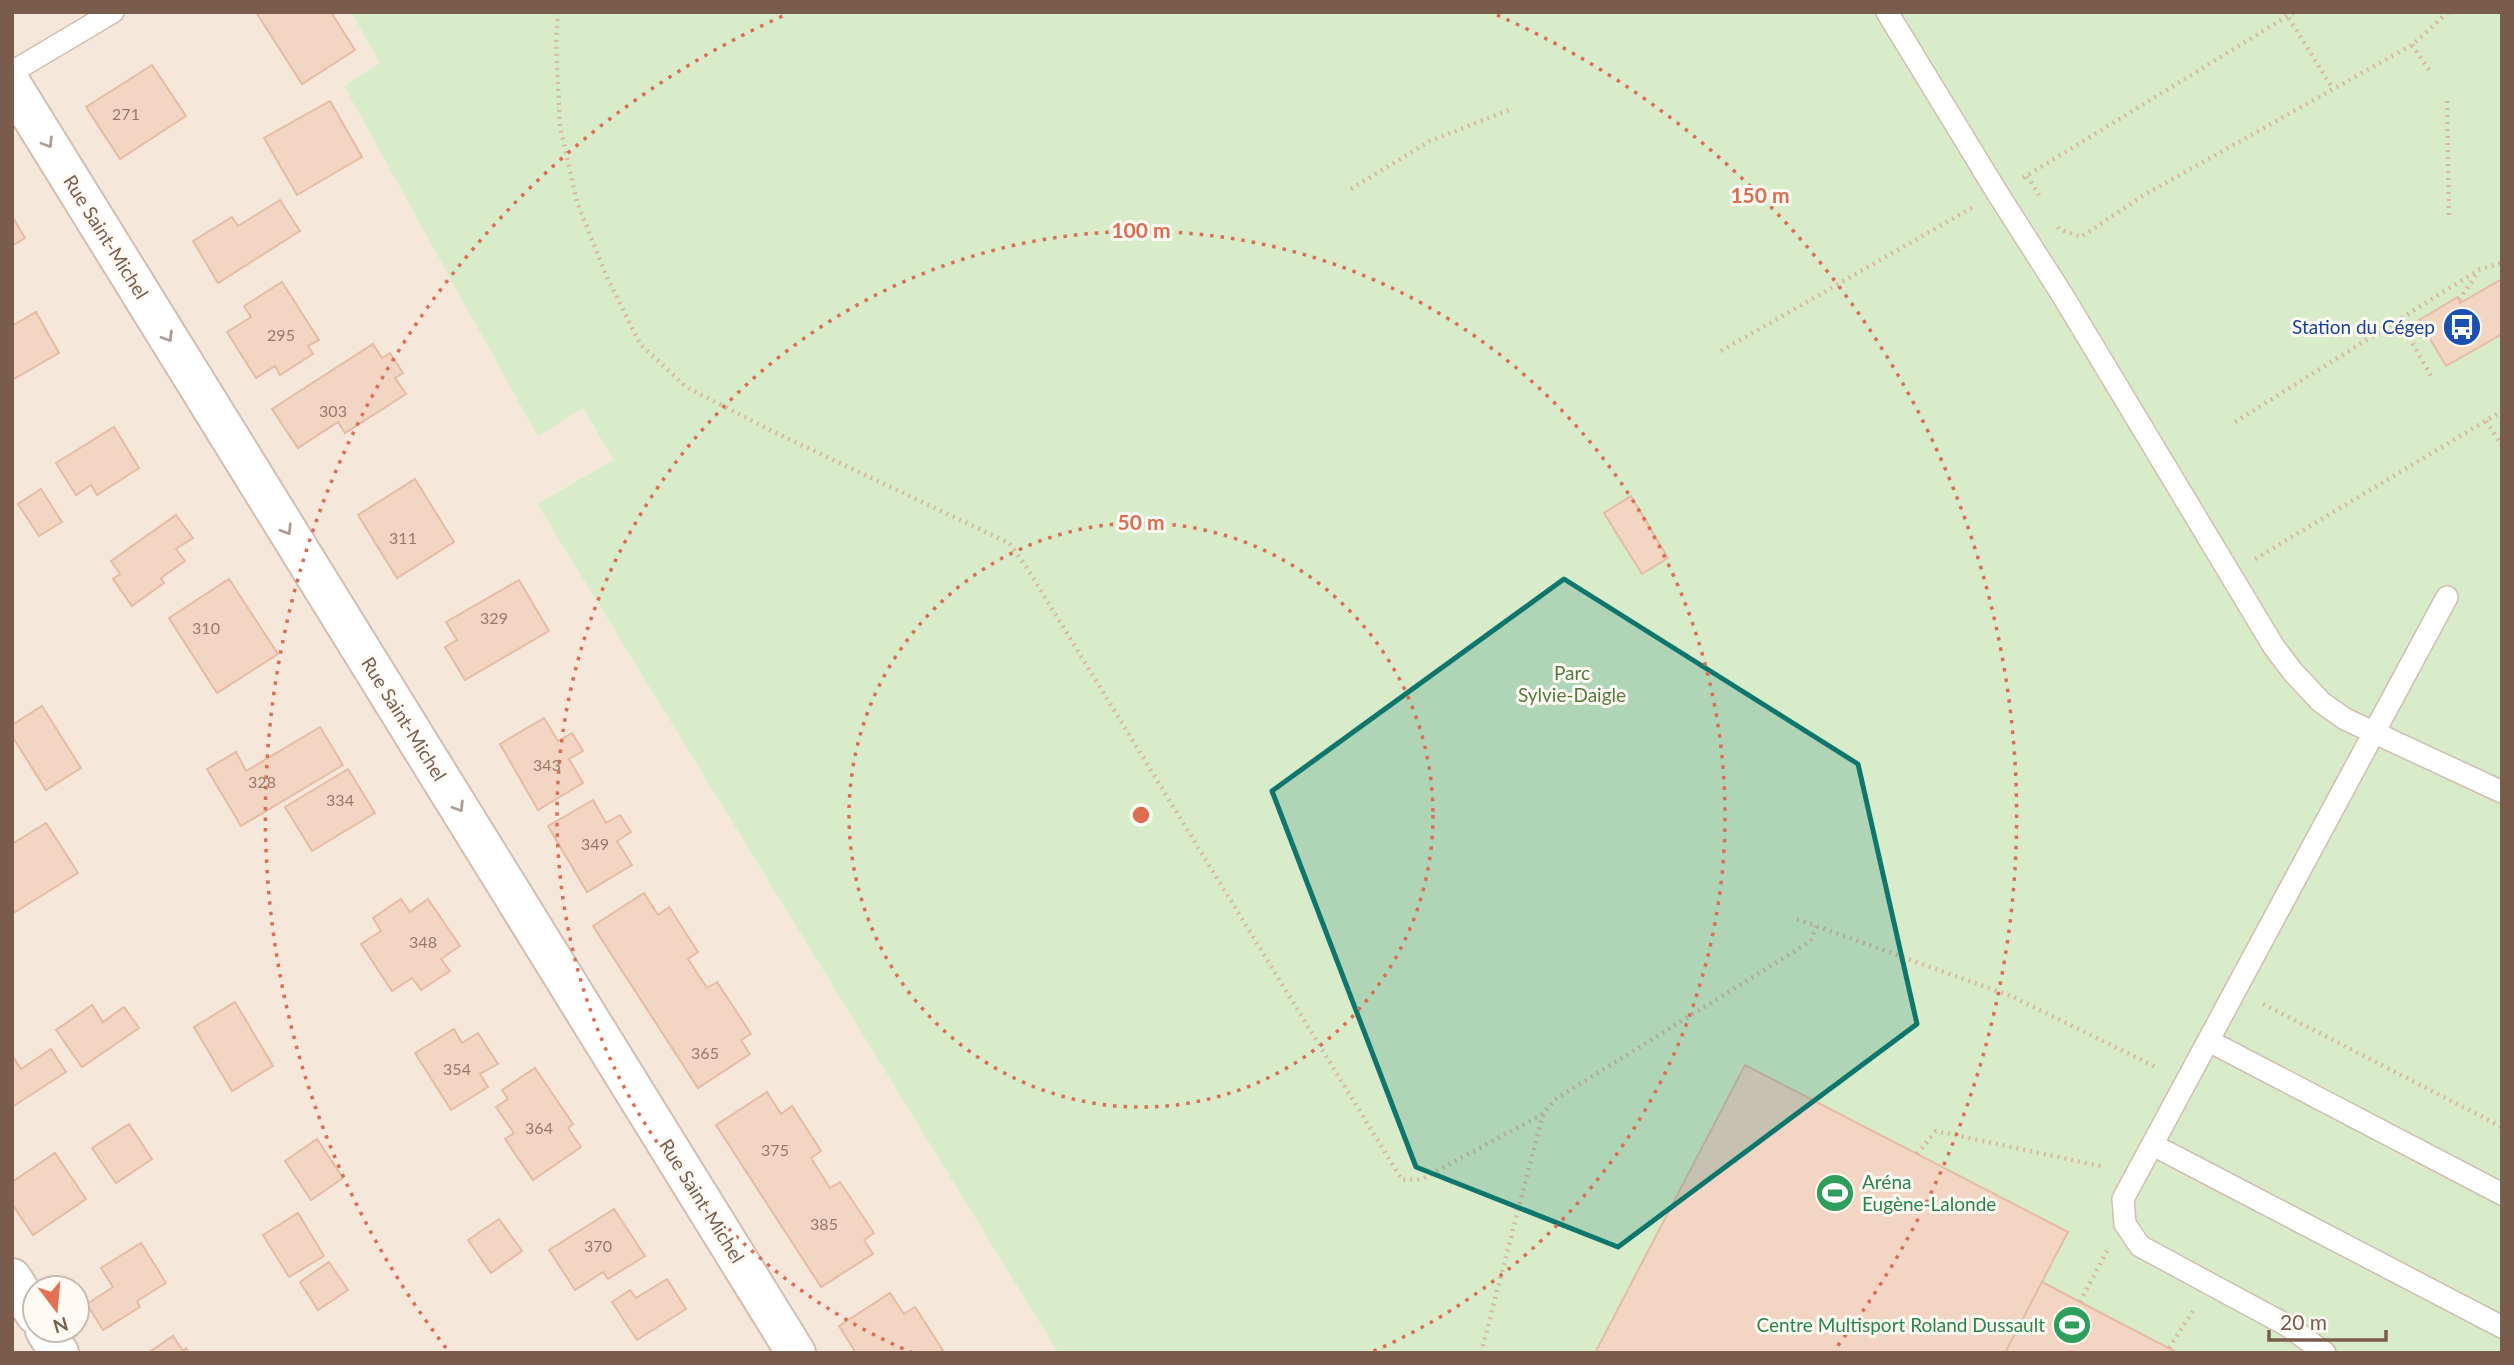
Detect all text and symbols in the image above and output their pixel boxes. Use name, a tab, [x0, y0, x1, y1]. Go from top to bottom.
house number: 271	[112, 104, 140, 123]
one-way arrow	[40, 135, 53, 148]
street label: Rue Saint-Michel	[59, 171, 154, 303]
text: 150 m	[1730, 182, 1790, 207]
text: 100 m	[1111, 217, 1171, 242]
bus stop icon: Station du Cégep	[2441, 306, 2483, 348]
place label: Station du Cégep	[2292, 315, 2435, 338]
house number: 295	[267, 325, 295, 344]
one-way arrow	[159, 329, 172, 342]
house number: 303	[319, 401, 347, 420]
text: 50 m	[1117, 509, 1165, 534]
one-way arrow	[279, 522, 292, 535]
house number: 311	[389, 528, 417, 547]
house number: 329	[480, 608, 508, 627]
house number: 310	[192, 618, 220, 637]
street label: Rue Saint-Michel	[357, 653, 452, 785]
park label: Parc Sylvie-Daigle	[1518, 661, 1626, 706]
house number: 343	[533, 755, 561, 774]
house number: 328	[248, 772, 276, 791]
house number: 334	[326, 790, 354, 809]
one-way arrow	[450, 799, 463, 812]
centre of rings	[1129, 803, 1153, 827]
house number: 349	[581, 834, 609, 853]
house number: 348	[409, 932, 437, 951]
house number: 365	[691, 1043, 719, 1062]
house number: 354	[443, 1059, 471, 1078]
house number: 364	[525, 1118, 553, 1137]
street label: Rue Saint-Michel	[655, 1135, 750, 1267]
house number: 375	[761, 1140, 789, 1159]
place label: Aréna Eugène-Lalonde	[1862, 1170, 1996, 1215]
sports icon: Aréna Eugène-Lalonde	[1814, 1172, 1856, 1214]
house number: 385	[810, 1214, 838, 1233]
house number: 370	[584, 1236, 612, 1255]
north arrow	[21, 1274, 91, 1344]
scale bar	[2269, 1298, 2386, 1342]
sports icon: Centre Multisport Roland Dussault	[2051, 1304, 2093, 1346]
text: 20 m	[2280, 1309, 2327, 1334]
text: N	[51, 1313, 71, 1339]
place label: Centre Multisport Roland Dussault	[1757, 1313, 2045, 1336]

